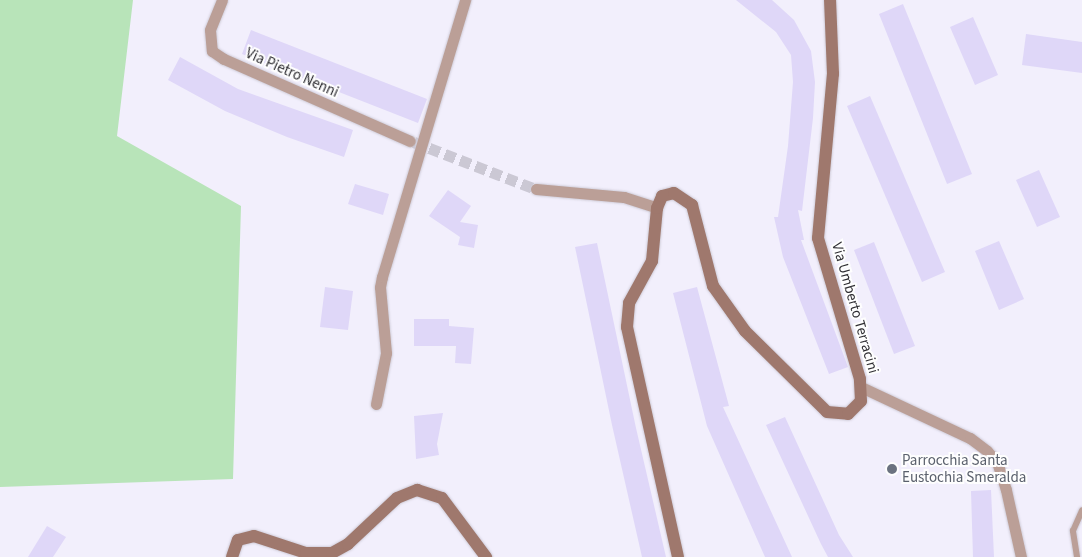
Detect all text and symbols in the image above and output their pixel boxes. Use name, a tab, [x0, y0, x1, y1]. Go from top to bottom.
street label: Via Pietro Nenni	[243, 44, 341, 102]
street label: Via Umberto Terracini	[828, 240, 882, 376]
place label: Parrocchia Santa Eustochia Smeralda	[902, 451, 1026, 486]
marker: Parrocchia Santa Eustochia Smeralda	[886, 463, 898, 475]

